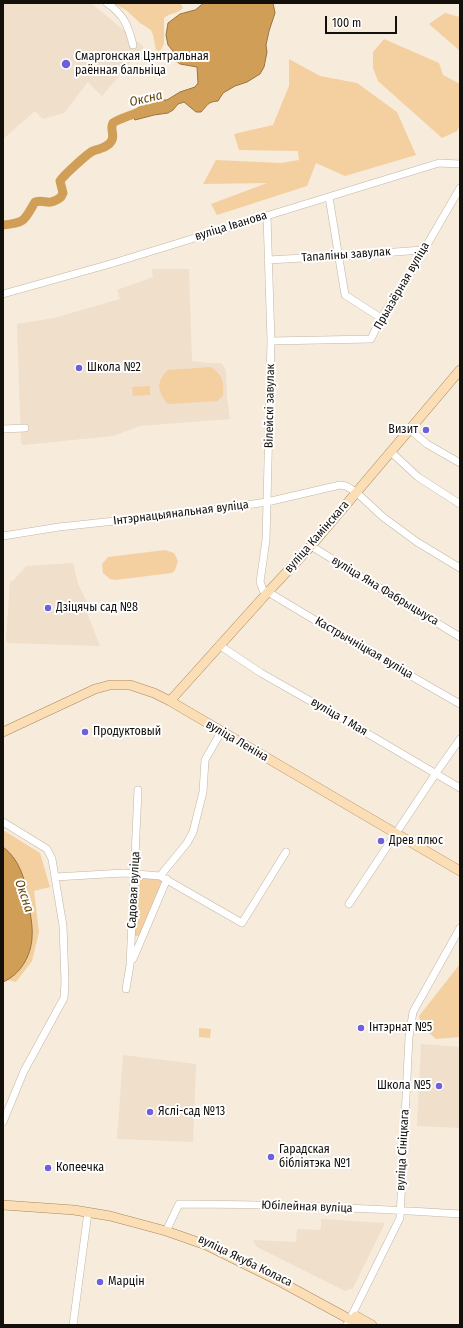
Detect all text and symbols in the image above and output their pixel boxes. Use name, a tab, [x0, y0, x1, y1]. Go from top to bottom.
scale bar	[327, 8, 399, 34]
text: 100 m	[332, 16, 361, 30]
place label: Смаргонская Цэнтральная раённая бальніца	[75, 50, 209, 78]
marker: Смаргонская Цэнтральная раённая бальніца	[60, 58, 72, 70]
water label: Оксна	[128, 88, 164, 110]
street label: вуліца Іванова	[193, 208, 269, 244]
street label: Прыазёрная вуліца	[371, 240, 433, 332]
street label: Тапаліны завулак	[301, 245, 391, 265]
place label: Школа №2	[87, 361, 141, 375]
marker: Школа №2	[74, 363, 84, 373]
street label: Вілейскі завулак	[262, 364, 278, 448]
place label: Визит	[388, 423, 418, 437]
marker: Визит	[421, 425, 431, 435]
street label: Інтэрнацыянальная вуліца	[113, 498, 249, 528]
street label: вуліца Камінскага	[282, 498, 352, 576]
street label: вуліца Яна Фабрыцыуса	[329, 553, 441, 629]
place label: Дзіцячы сад №8	[56, 601, 138, 615]
marker: Дзіцячы сад №8	[43, 603, 53, 613]
street label: Кастрычніцкая вуліца	[312, 614, 416, 682]
street label: вуліца 1 Мая	[308, 695, 370, 739]
street label: вуліца Леніна	[203, 717, 271, 765]
place label: Продуктовый	[93, 725, 161, 739]
marker: Продуктовый	[80, 727, 90, 737]
place label: Древ плюс	[389, 834, 443, 848]
marker: Древ плюс	[376, 836, 386, 846]
street label: Садовая вуліца	[125, 851, 143, 929]
water label: Оксна	[11, 878, 37, 914]
place label: Інтэрнат №5	[369, 1021, 432, 1035]
marker: Інтэрнат №5	[356, 1023, 366, 1033]
place label: Школа №5	[377, 1079, 431, 1093]
marker: Школа №5	[434, 1081, 444, 1091]
place label: Яслі-сад №13	[158, 1105, 225, 1119]
marker: Яслі-сад №13	[145, 1107, 155, 1117]
street label: вуліца Сініцкага	[394, 1109, 412, 1191]
place label: Гарадская бібліятэка №1	[279, 1143, 351, 1171]
marker: Гарадская бібліятэка №1	[266, 1152, 276, 1162]
place label: Копеечка	[56, 1161, 104, 1175]
marker: Копеечка	[43, 1163, 53, 1173]
street label: Юбілейная вуліца	[261, 1198, 353, 1216]
street label: вуліца Якуба Коласа	[196, 1232, 294, 1290]
place label: Марцін	[108, 1275, 145, 1289]
marker: Марцін	[95, 1277, 105, 1287]

